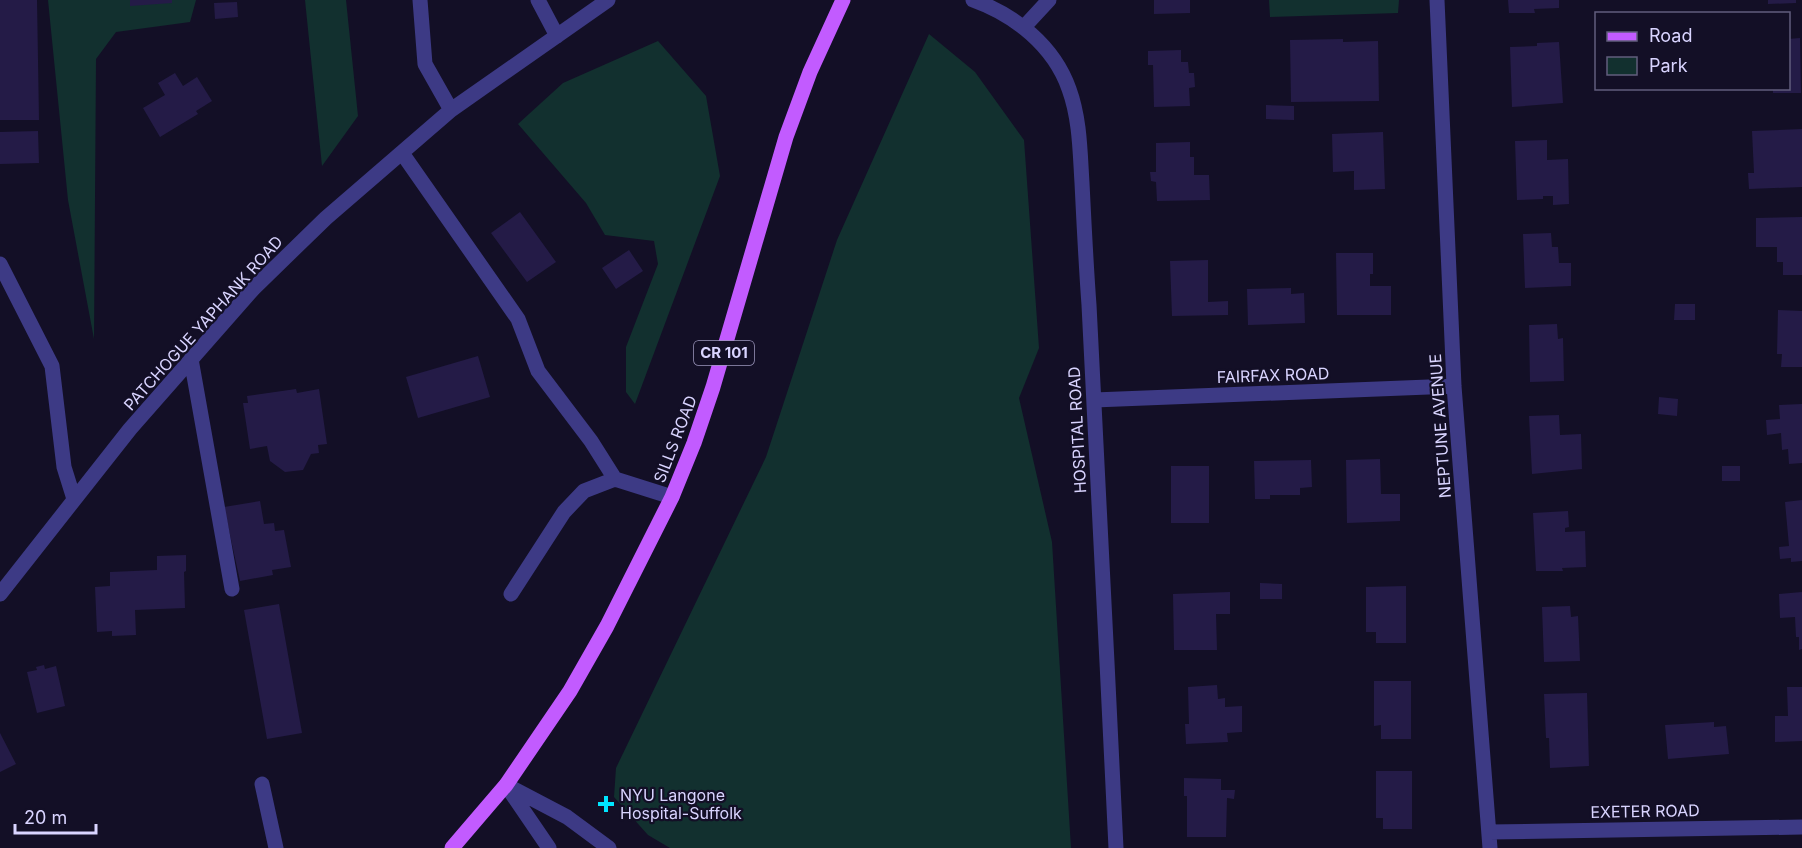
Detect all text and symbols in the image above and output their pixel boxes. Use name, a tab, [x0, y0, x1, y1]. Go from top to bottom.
legend	[1595, 12, 1790, 90]
text: Road	[1649, 25, 1692, 46]
text: Park	[1649, 55, 1688, 76]
street label: PATCHOGUE YAPHANK ROAD	[119, 232, 287, 414]
road number: CR 101	[694, 341, 754, 365]
street label: NEPTUNE AVENUE	[1425, 353, 1455, 499]
street label: FAIRFAX ROAD	[1216, 363, 1330, 387]
street label: HOSPITAL ROAD	[1064, 366, 1090, 494]
street label: SILLS ROAD	[649, 392, 701, 486]
place label: NYU Langone Hospital-Suffolk	[620, 785, 742, 823]
marker: NYU Langone Hospital-Suffolk	[597, 795, 615, 813]
scale bar	[15, 797, 96, 835]
street label: EXETER ROAD	[1590, 800, 1700, 822]
text: 20 m	[24, 807, 67, 828]

